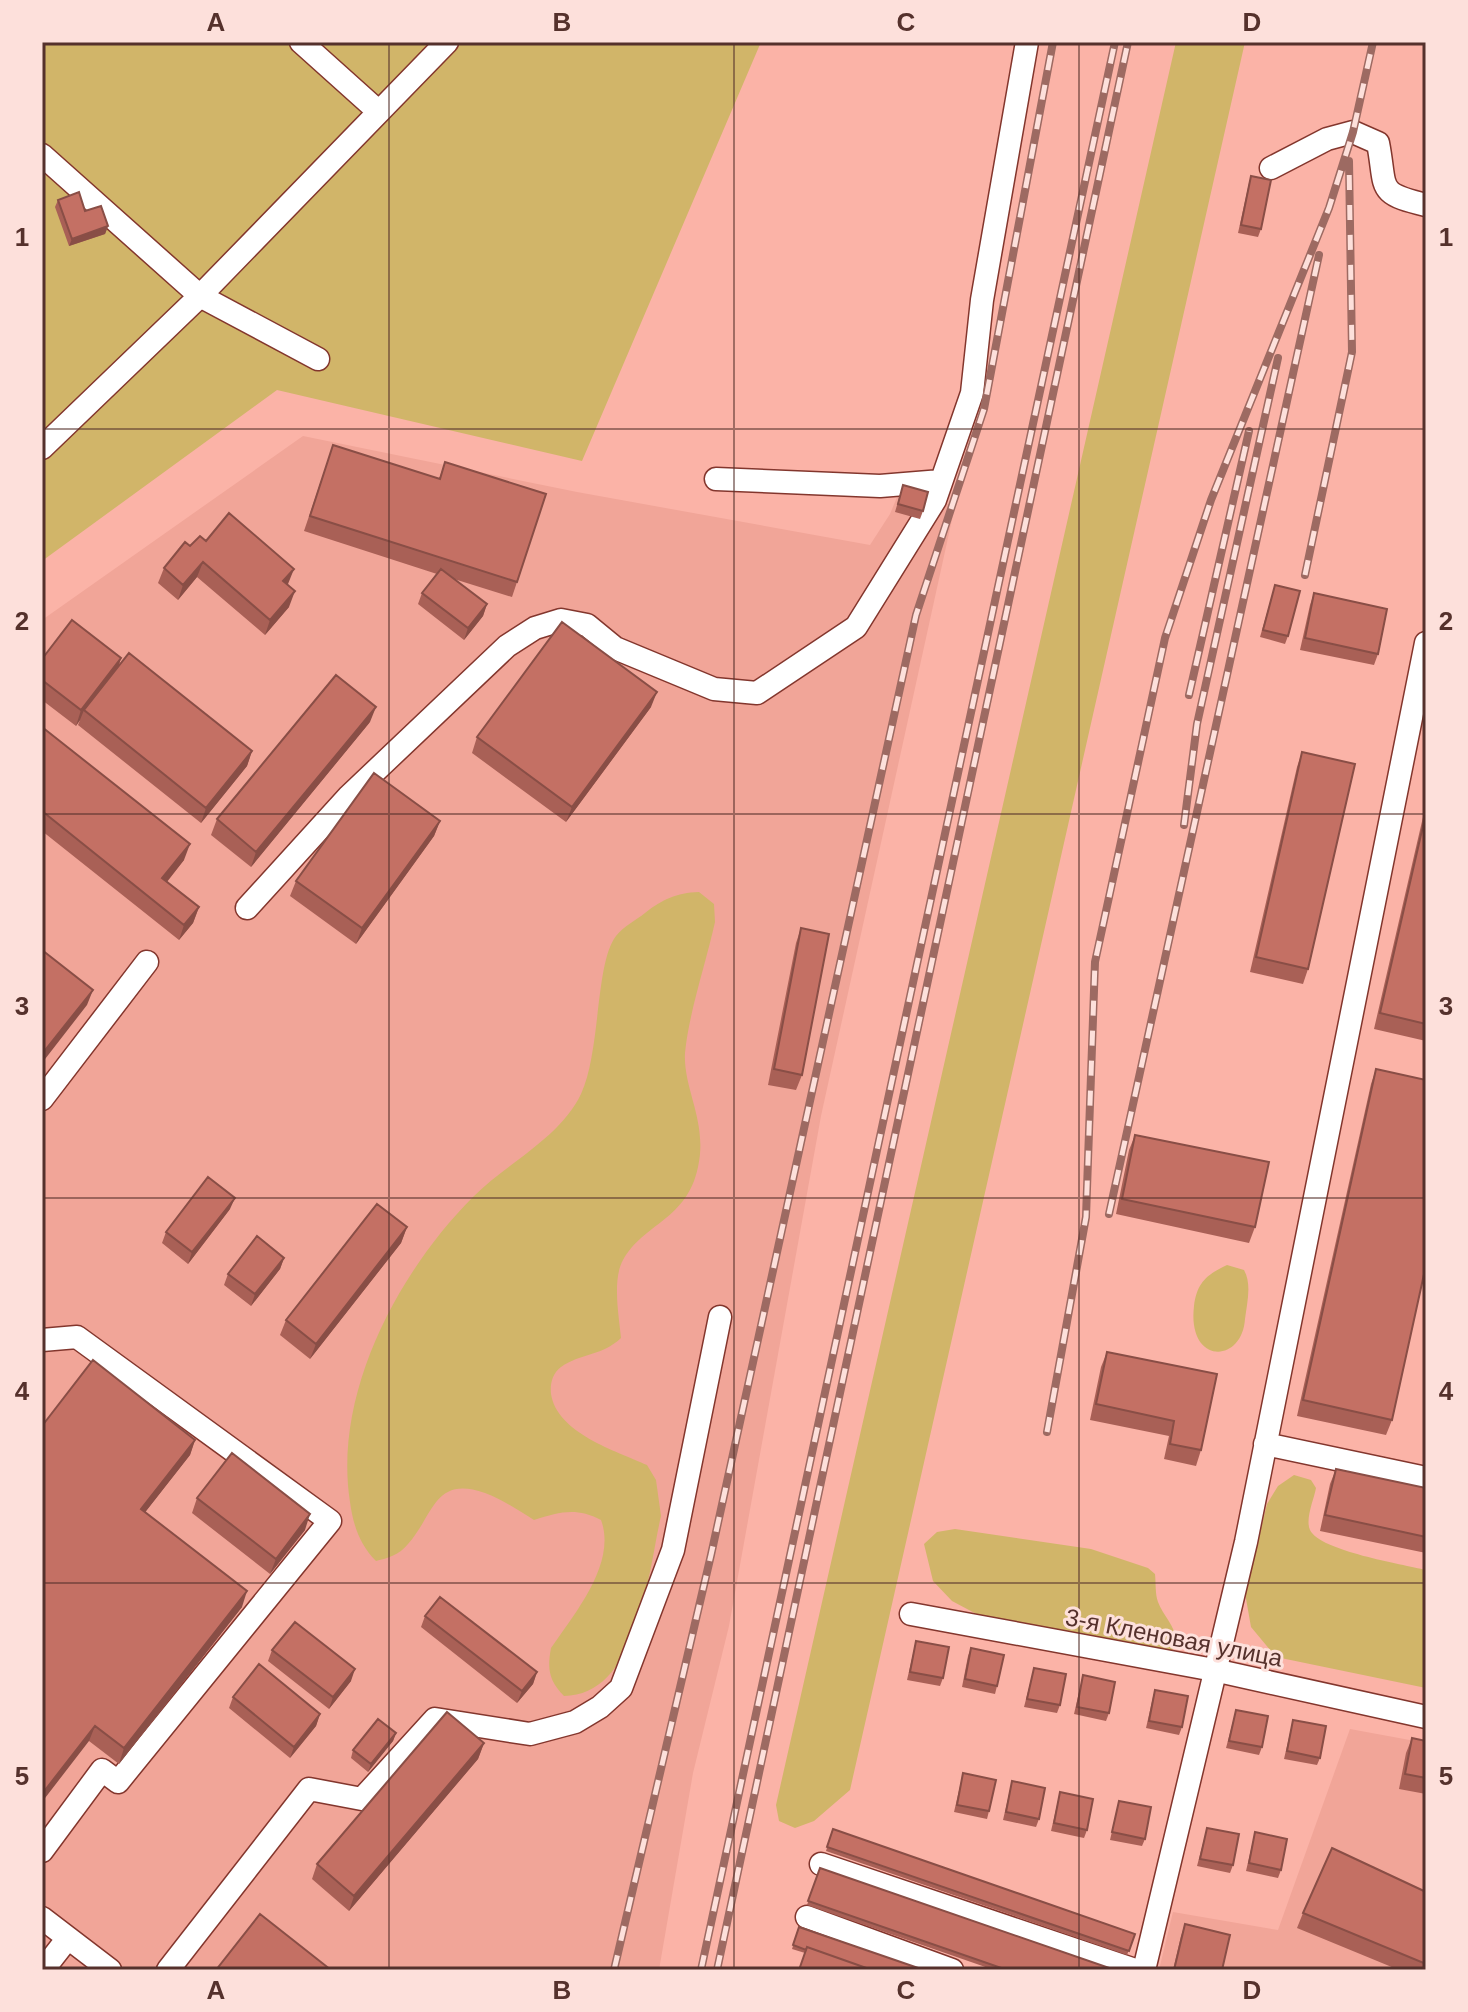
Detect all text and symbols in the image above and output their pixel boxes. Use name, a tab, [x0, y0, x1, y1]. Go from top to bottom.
text: A	[207, 7, 226, 37]
text: B	[553, 7, 571, 37]
text: C	[897, 7, 916, 37]
text: D	[1243, 7, 1261, 37]
text: 1	[15, 222, 29, 252]
text: 1	[1439, 222, 1453, 252]
text: 2	[15, 606, 29, 636]
text: 2	[1439, 606, 1453, 636]
text: 3	[15, 991, 29, 1021]
text: 3	[1439, 991, 1453, 1021]
text: 4	[15, 1376, 30, 1406]
text: 4	[1439, 1376, 1454, 1406]
street label: 3-я Кленовая улица	[1063, 1603, 1285, 1672]
text: 5	[15, 1761, 29, 1791]
text: 5	[1439, 1761, 1453, 1791]
text: A	[207, 1975, 226, 2005]
text: B	[553, 1975, 571, 2005]
text: C	[897, 1975, 916, 2005]
text: D	[1243, 1975, 1261, 2005]

